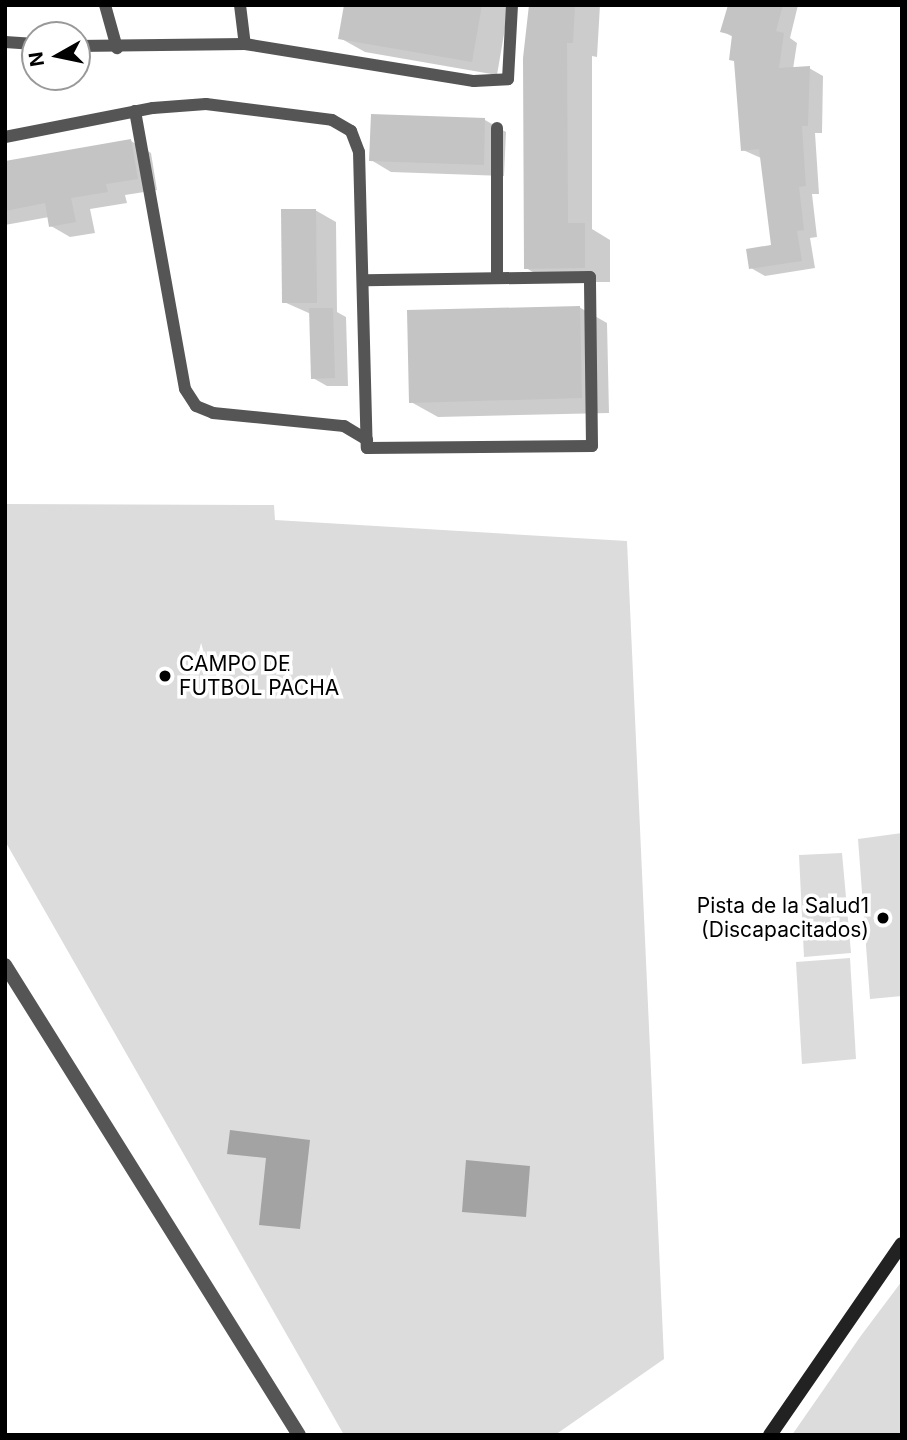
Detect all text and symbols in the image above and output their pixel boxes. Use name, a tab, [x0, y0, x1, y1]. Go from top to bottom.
north arrow	[21, 21, 91, 91]
text: N	[24, 50, 49, 68]
place label: CAMPO DE FUTBOL PACHA	[179, 651, 339, 701]
marker: CAMPO DE FUTBOL PACHA	[157, 668, 173, 684]
place label: Pista de la Salud1 (Discapacitados)	[697, 893, 869, 943]
marker: Pista de la Salud1 (Discapacitados)	[875, 910, 891, 926]

